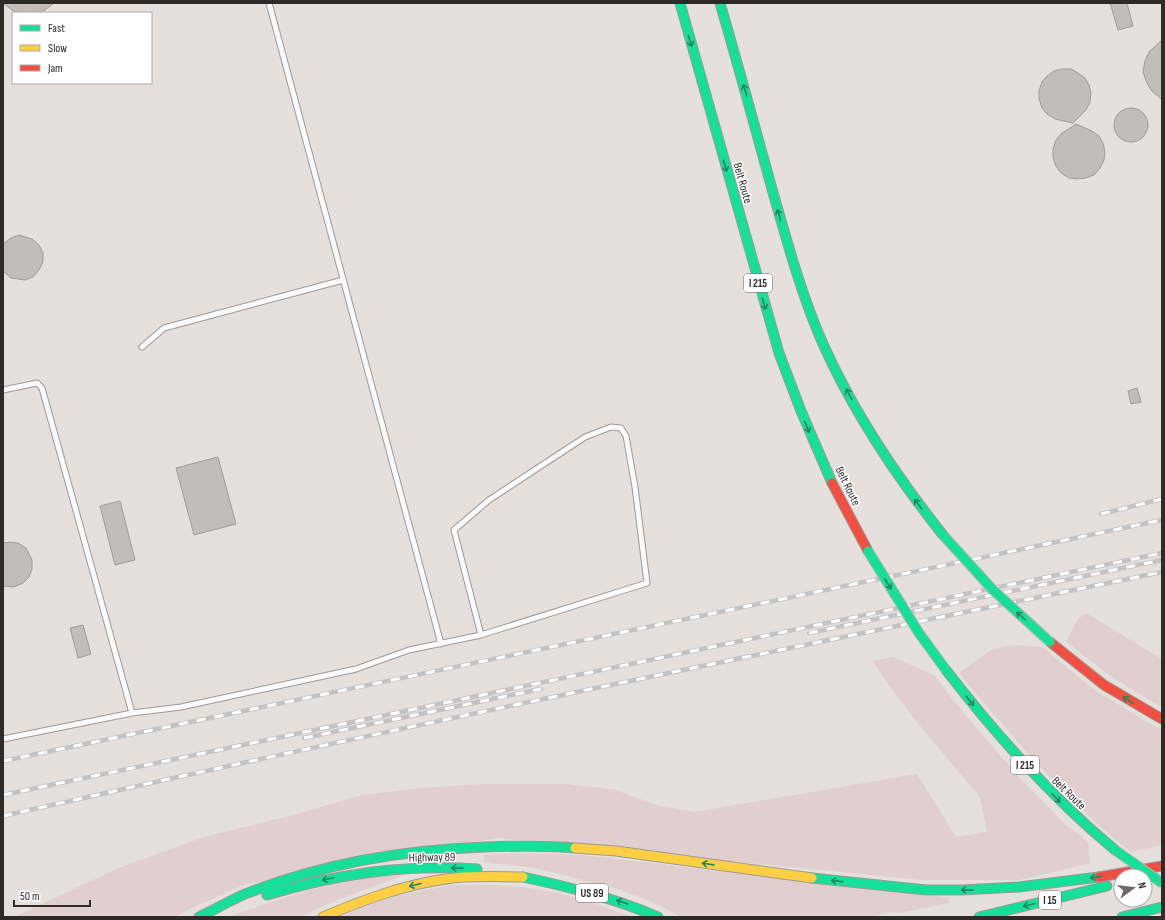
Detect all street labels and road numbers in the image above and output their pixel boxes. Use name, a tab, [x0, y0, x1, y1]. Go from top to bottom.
street label: Belt Route	[730, 161, 756, 205]
road number: I 215	[744, 274, 772, 292]
street label: Belt Route	[832, 464, 864, 508]
road number: I 215	[1011, 756, 1039, 774]
street label: Belt Route	[1048, 773, 1089, 813]
street label: Highway 89	[409, 850, 455, 865]
road number: US 89	[576, 884, 608, 902]
road number: I 15	[1039, 891, 1061, 909]

